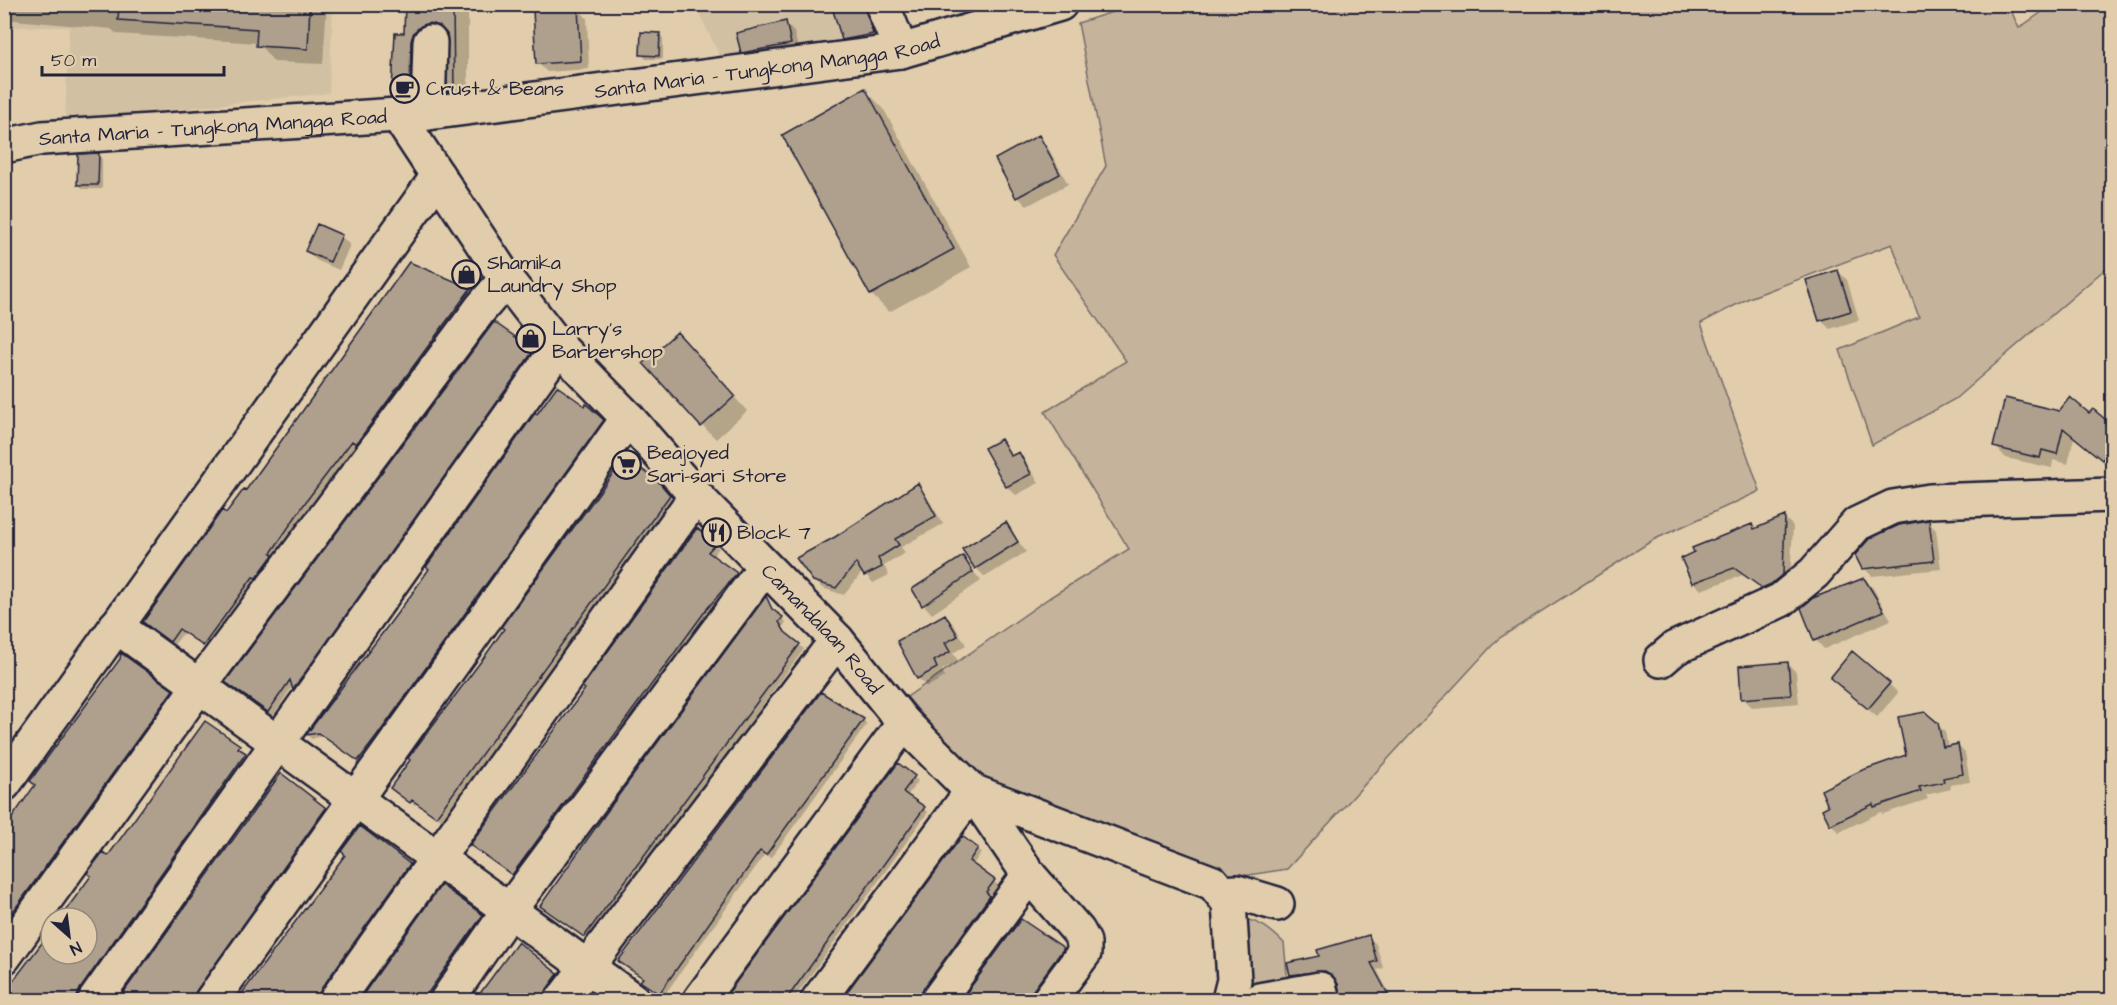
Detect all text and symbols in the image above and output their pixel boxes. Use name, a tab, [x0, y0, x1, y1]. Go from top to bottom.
street label: Santa Maria - Tungkong Mangga Road	[593, 27, 943, 106]
scale bar	[42, 39, 224, 77]
text: 50 m	[51, 48, 96, 73]
cafe icon: Crust & Beans	[389, 72, 421, 104]
place label: Crust & Beans	[426, 75, 564, 103]
street label: Santa Maria - Tungkong Mangga Road	[38, 103, 388, 153]
place label: Shamika Laundry Shop	[487, 249, 617, 301]
shop icon: Shamika Laundry Shop	[450, 258, 482, 290]
place label: Larry's Barbershop	[552, 315, 663, 366]
shop icon: Larry's Barbershop	[515, 323, 547, 355]
place label: Beajoyed Sari-sari Store	[647, 439, 787, 490]
supermarket icon: Beajoyed Sari-sari Store	[610, 448, 642, 480]
restaurant icon: Block 7	[700, 516, 732, 548]
place label: Block 7	[737, 519, 811, 547]
street label: Camandalaan Road	[755, 558, 888, 701]
north arrow	[39, 906, 99, 966]
text: N	[66, 936, 85, 960]

